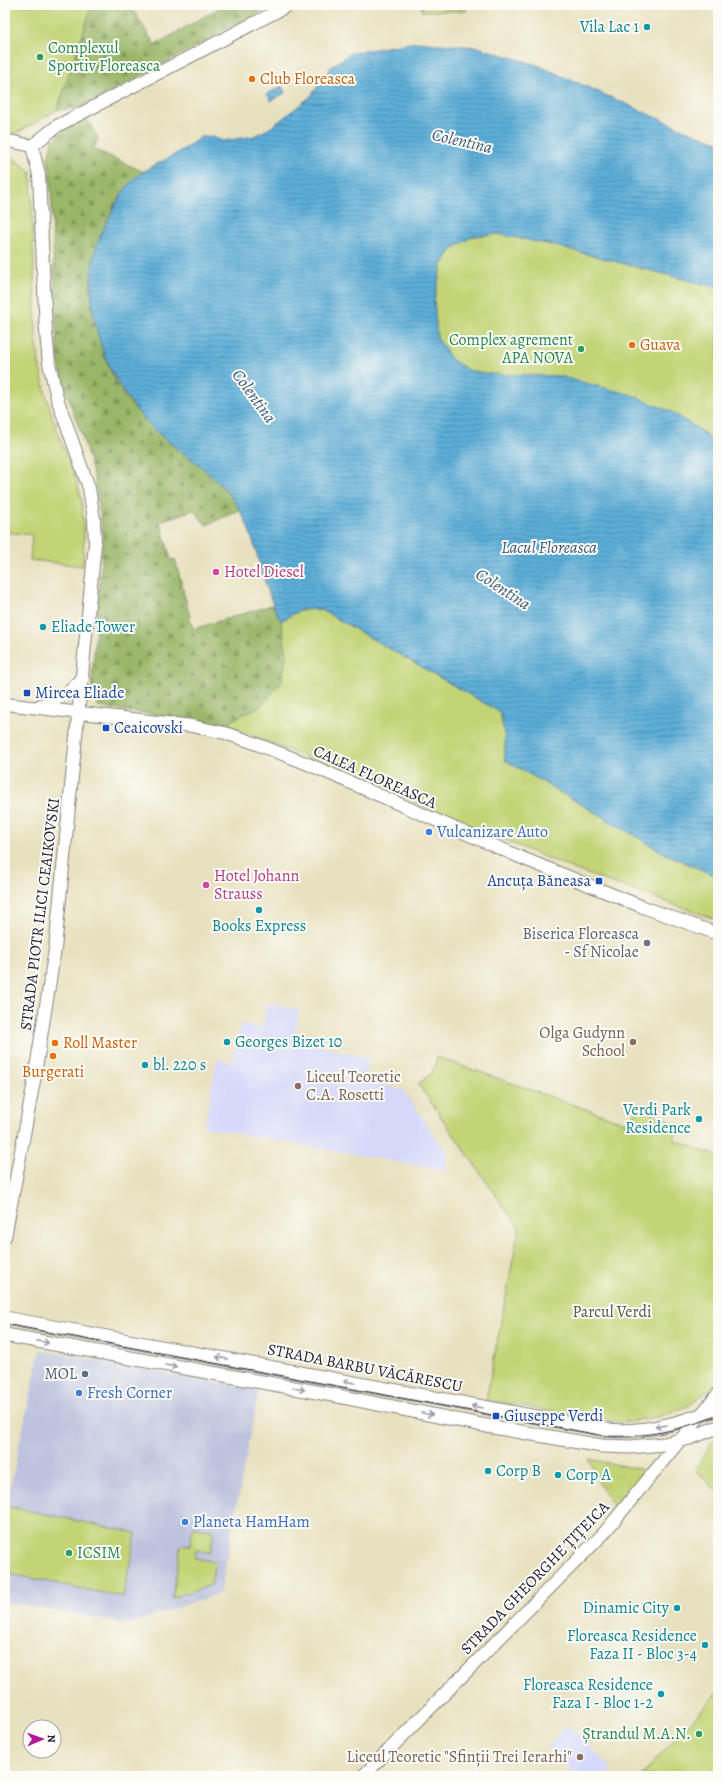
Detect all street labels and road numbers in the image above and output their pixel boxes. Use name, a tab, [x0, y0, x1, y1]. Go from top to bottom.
street label: CALEA FLOREASCA	[310, 740, 441, 814]
street label: STRADA PIOTR ILICI CEAIKOVSKI	[15, 796, 65, 1032]
street label: STRADA BARBU VĂCĂRESCU	[265, 1338, 465, 1398]
street label: STRADA GHEORGHE ȚIȚEICA	[456, 1496, 615, 1660]

